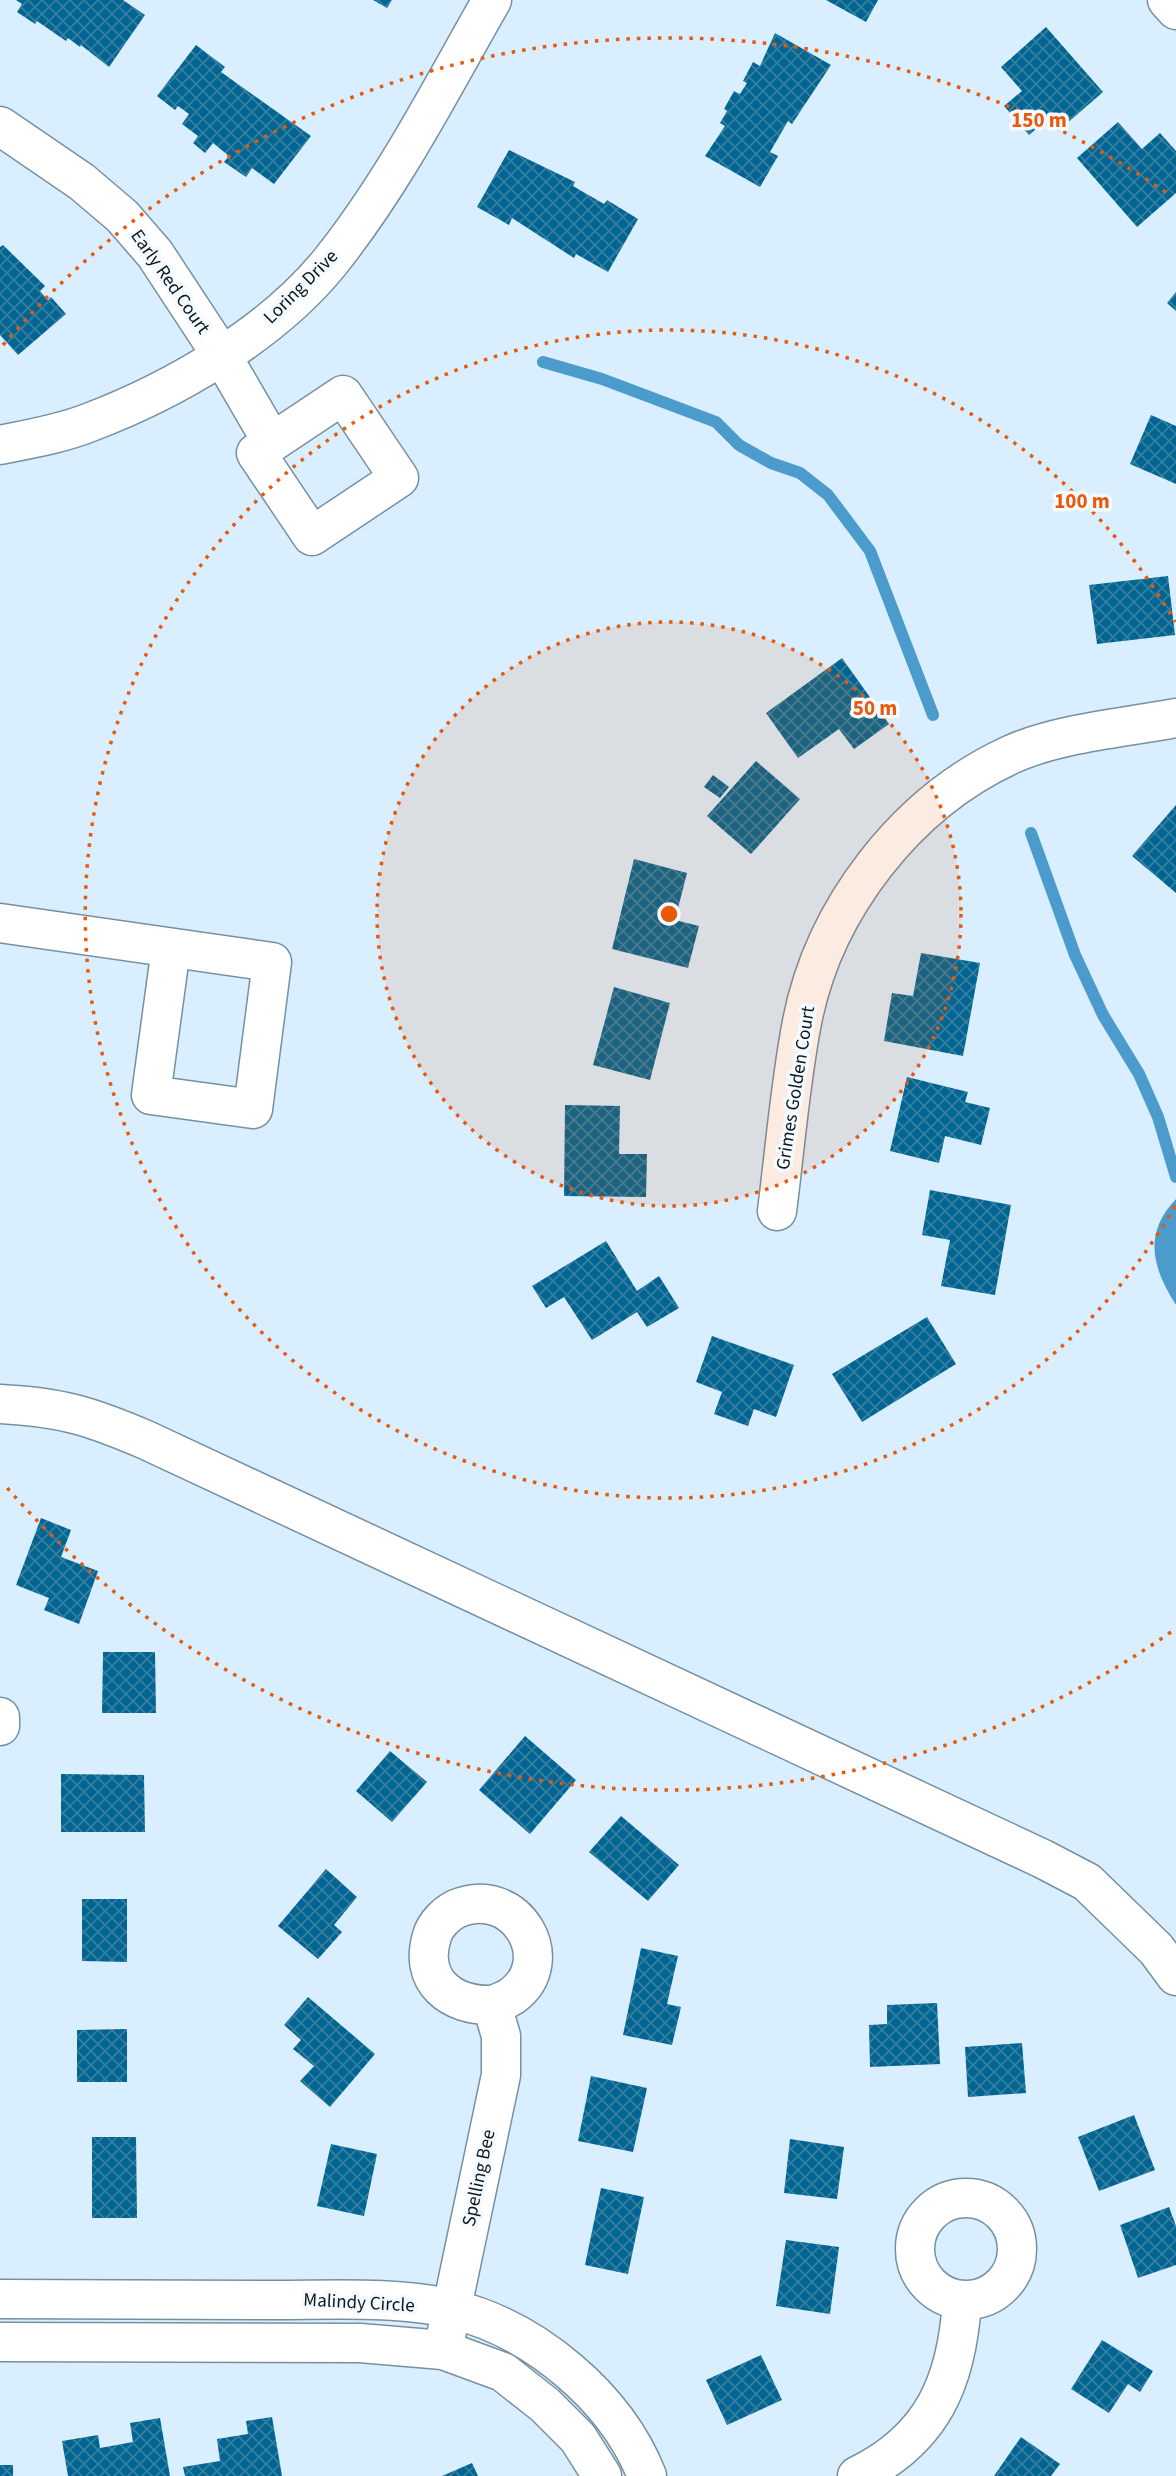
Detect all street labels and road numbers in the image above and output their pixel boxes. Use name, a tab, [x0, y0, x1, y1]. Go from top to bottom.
street label: Early Red Court	[124, 224, 217, 340]
street label: Loring Drive	[258, 244, 344, 330]
street label: Grimes Golden Court	[770, 1004, 822, 1172]
street label: Spelling Bee	[456, 2127, 502, 2229]
street label: Malindy Circle	[303, 2287, 415, 2319]

